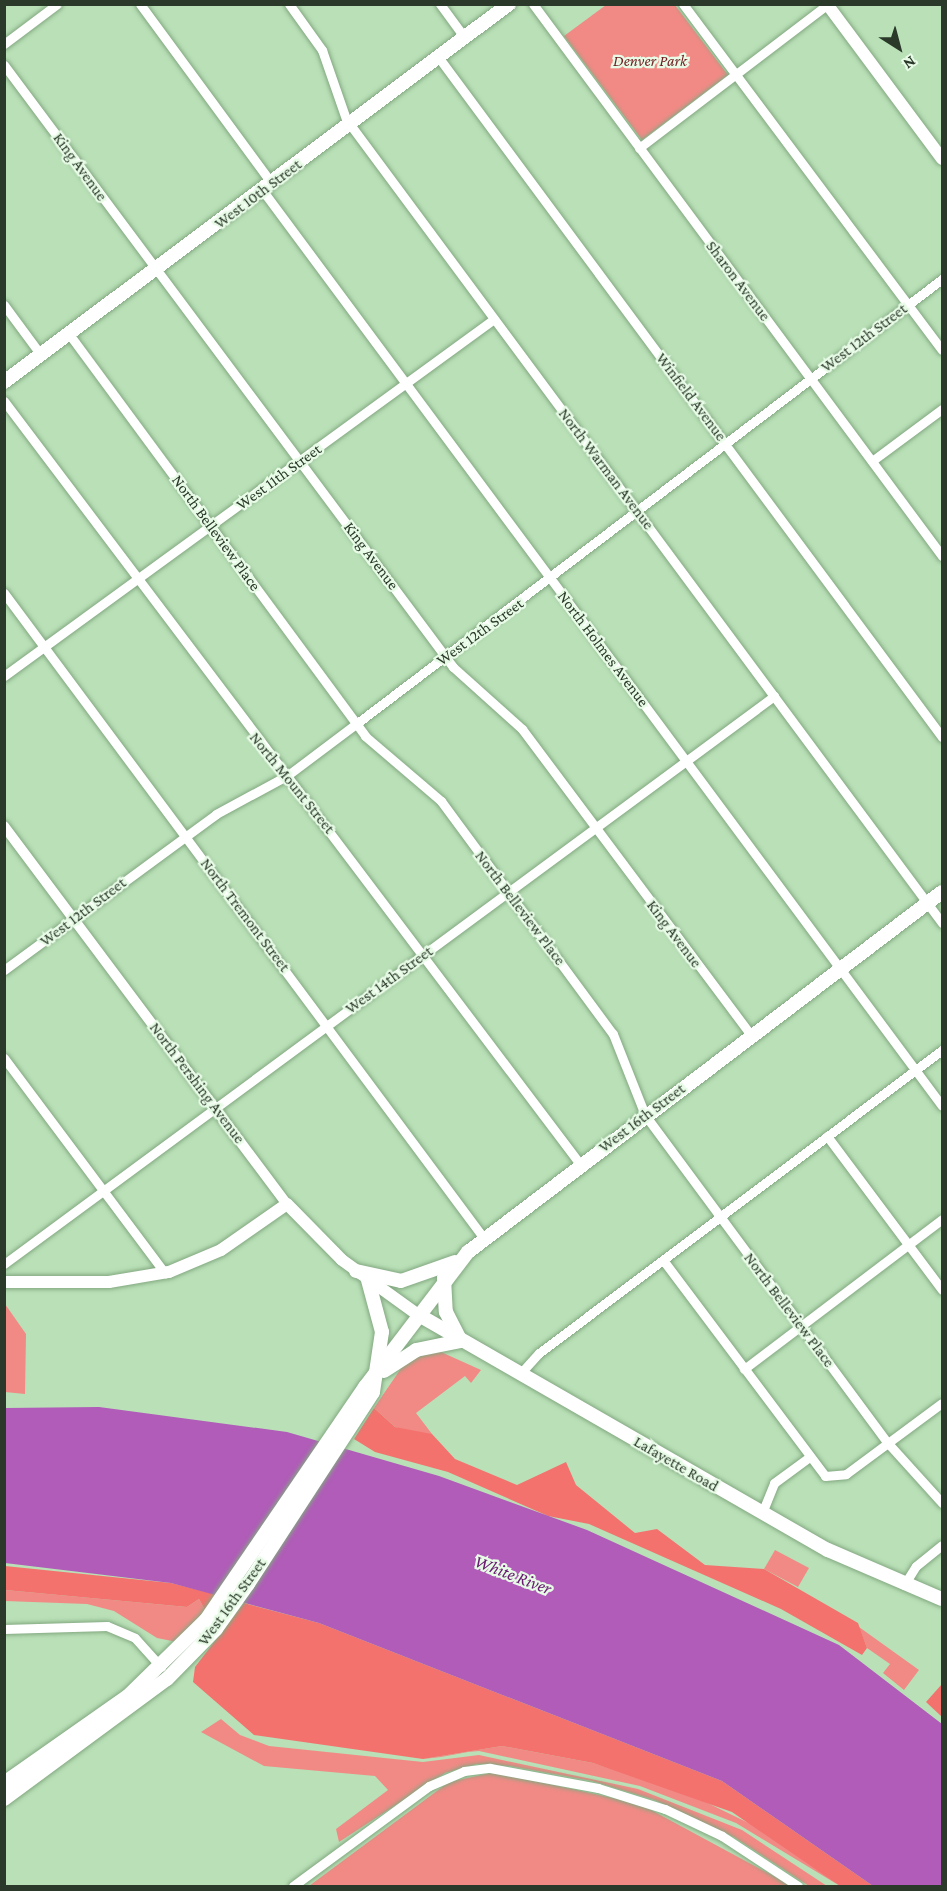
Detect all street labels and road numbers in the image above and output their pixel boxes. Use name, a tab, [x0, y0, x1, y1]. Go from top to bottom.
street label: King Avenue	[49, 129, 111, 205]
street label: West 10th Street	[211, 155, 305, 233]
street label: Sharon Avenue	[702, 237, 774, 325]
street label: West 12th Street	[817, 299, 911, 377]
street label: Winfield Avenue	[652, 349, 730, 445]
street label: North Warman Avenue	[554, 405, 658, 533]
street label: West 11th Street	[233, 440, 325, 514]
street label: North Belleview Place	[167, 471, 265, 595]
street label: King Avenue	[339, 518, 403, 594]
street label: North Holmes Avenue	[553, 587, 653, 711]
street label: West 12th Street	[433, 594, 527, 670]
street label: North Mount Street	[245, 728, 339, 838]
street label: North Belleview Place	[471, 847, 569, 969]
street label: North Tremont Street	[196, 854, 294, 976]
street label: West 12th Street	[36, 873, 130, 951]
street label: King Avenue	[642, 896, 706, 972]
street label: West 14th Street	[341, 942, 437, 1018]
street label: North Pershing Avenue	[145, 1019, 249, 1147]
street label: West 16th Street	[595, 1079, 689, 1157]
street label: North Belleview Place	[740, 1249, 838, 1371]
street label: Lafayette Road	[630, 1432, 722, 1496]
street label: West 16th Street	[194, 1555, 270, 1649]

